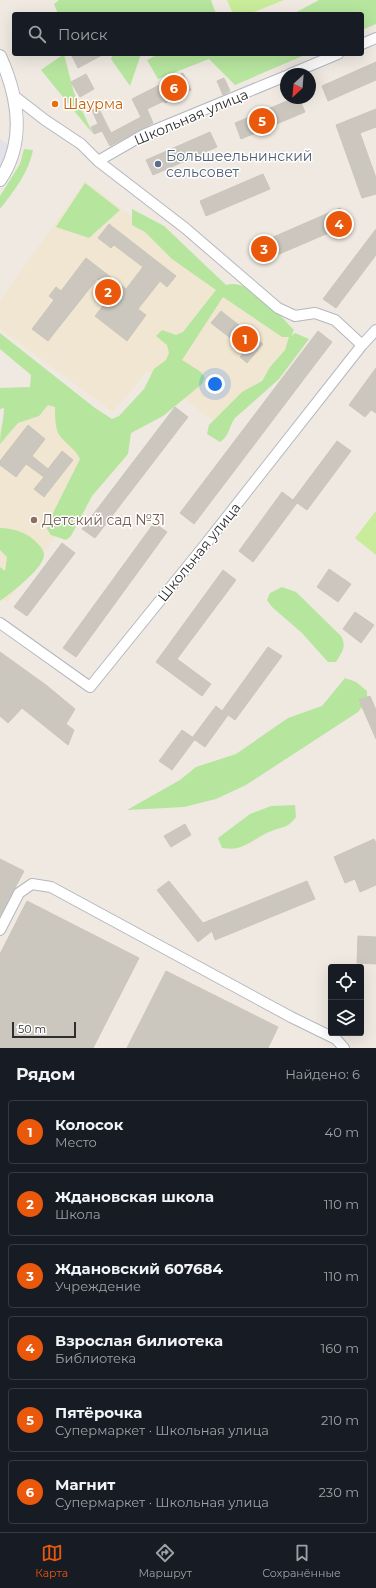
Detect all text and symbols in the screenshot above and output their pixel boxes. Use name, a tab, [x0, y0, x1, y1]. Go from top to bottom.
search box	[12, 12, 364, 56]
icon: search	[26, 23, 48, 45]
text: Поиск	[58, 25, 107, 44]
north arrow	[280, 68, 316, 104]
pin: 6	[161, 73, 187, 103]
street label: Школьная улица	[131, 85, 251, 149]
place label: Шаурма	[63, 95, 123, 113]
marker: Шаурма	[50, 99, 60, 109]
pin: 5	[249, 106, 275, 136]
place label: Большеельнинский сельсовет	[166, 147, 312, 181]
marker: Большеельнинский сельсовет	[153, 159, 163, 169]
pin: 4	[326, 209, 352, 239]
pin: 3	[251, 234, 277, 264]
pin: 2	[95, 277, 121, 307]
pin: 1	[232, 324, 258, 354]
your location	[205, 374, 225, 394]
street label: Школьная улица	[154, 499, 244, 605]
place label: Детский сад №31	[42, 511, 165, 529]
marker: Детский сад №31	[29, 515, 39, 525]
map controls	[328, 964, 364, 1036]
button: locate	[328, 964, 364, 1000]
button: layers	[328, 1000, 364, 1036]
scale bar	[12, 1020, 76, 1039]
text: 50 m	[18, 1022, 46, 1036]
text: Рядом	[16, 1064, 75, 1084]
text: Найдено: 6	[285, 1066, 360, 1082]
text: Колосок	[55, 1115, 123, 1134]
text: 1	[27, 1124, 33, 1140]
text: 40 m	[325, 1124, 359, 1140]
text: Место	[55, 1134, 97, 1150]
text: Ждановская школа	[55, 1187, 214, 1206]
text: 2	[26, 1196, 34, 1212]
text: 110 m	[324, 1196, 359, 1212]
text: Школа	[55, 1206, 101, 1222]
text: Ждановский 607684	[55, 1259, 223, 1278]
text: 3	[26, 1268, 34, 1284]
text: 110 m	[324, 1268, 359, 1284]
text: Учреждение	[55, 1278, 141, 1294]
text: Взрослая билиотека	[55, 1331, 223, 1350]
text: 4	[26, 1340, 34, 1356]
text: 160 m	[321, 1340, 359, 1356]
text: Библиотека	[55, 1350, 136, 1366]
text: Пятёрочка	[55, 1403, 142, 1422]
text: 5	[26, 1412, 34, 1428]
text: 210 m	[321, 1412, 359, 1428]
text: Супермаркет · Школьная улица	[55, 1422, 269, 1438]
text: Магнит	[55, 1475, 115, 1494]
text: 6	[26, 1484, 34, 1500]
text: 230 m	[318, 1484, 359, 1500]
text: Супермаркет · Школьная улица	[55, 1494, 269, 1510]
tab: Карта	[35, 1542, 68, 1580]
tab: Маршрут	[138, 1542, 192, 1580]
tab: Сохранённые	[262, 1542, 341, 1580]

